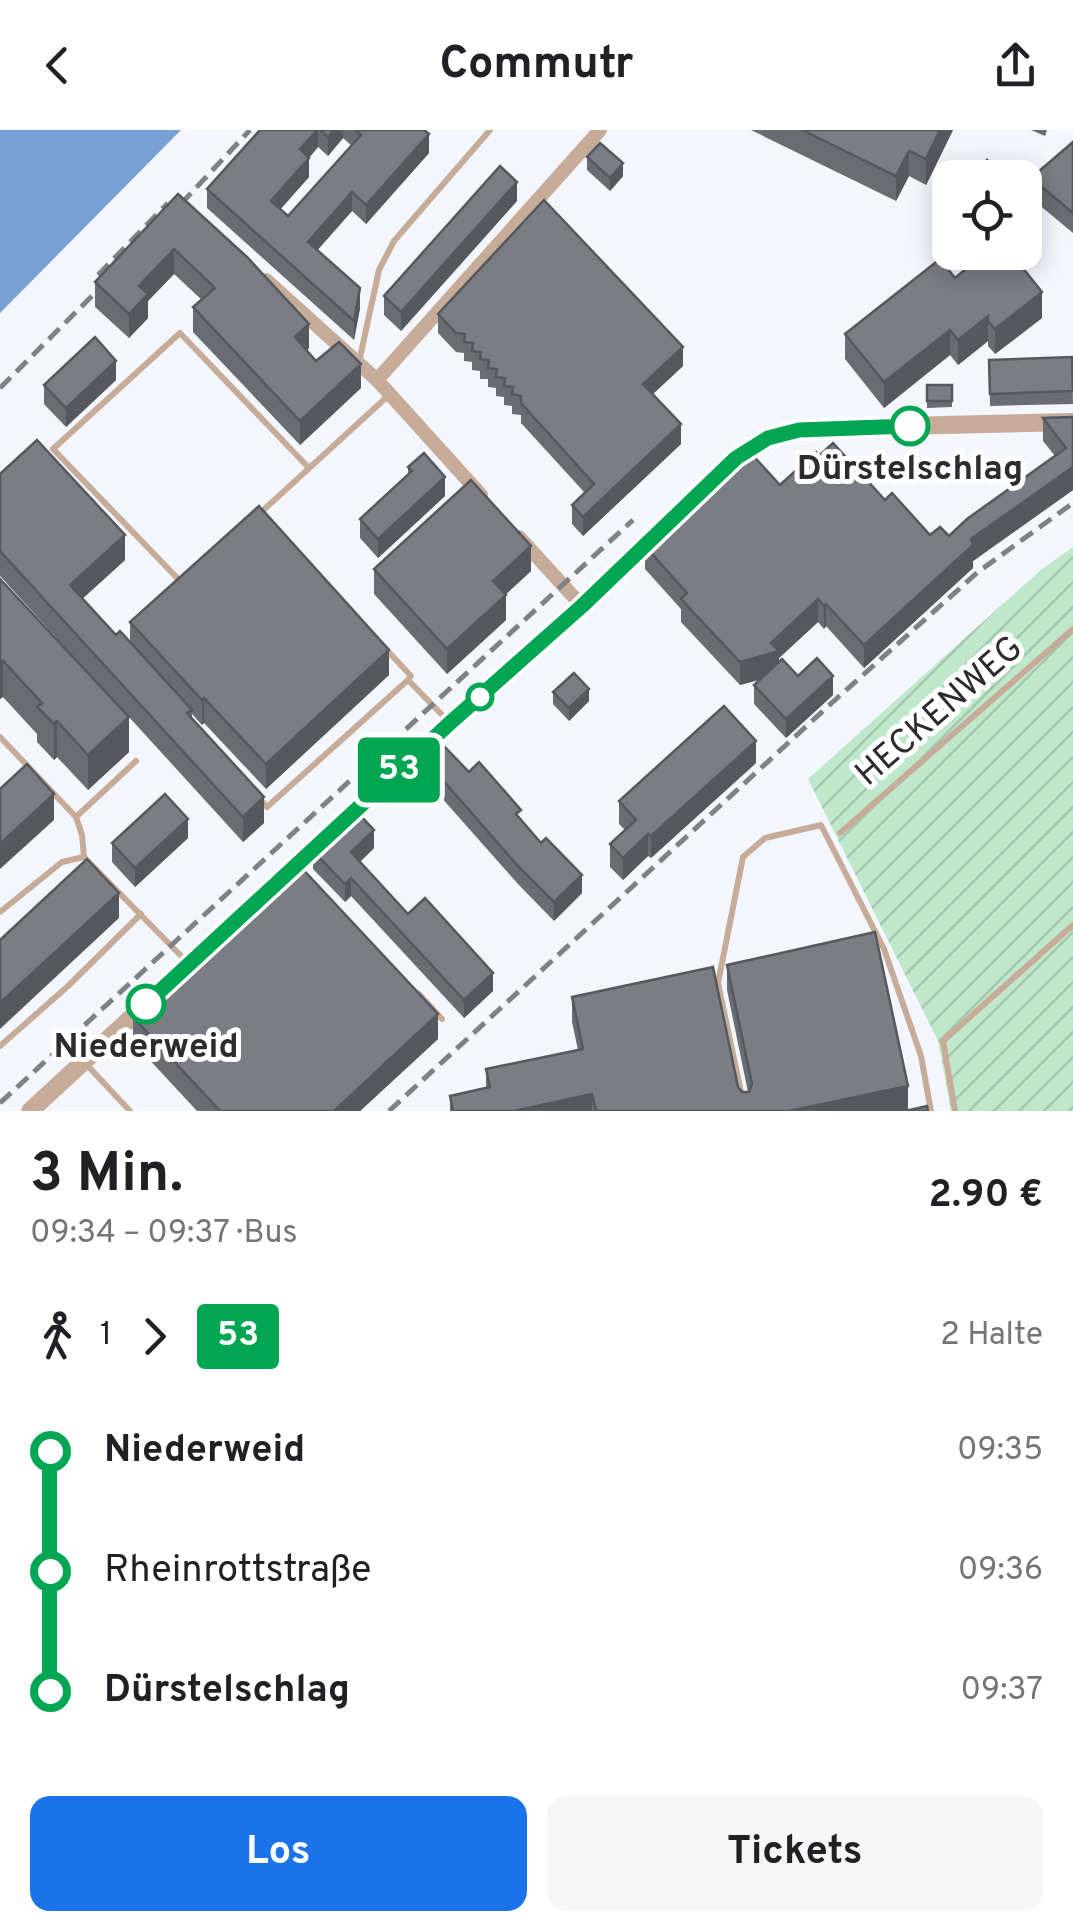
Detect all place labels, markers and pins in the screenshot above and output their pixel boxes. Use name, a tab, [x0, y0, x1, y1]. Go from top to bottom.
marker: Dürstelschlag	[891, 407, 929, 445]
place label: Dürstelschlag	[797, 448, 1023, 492]
unlabelled marker	[467, 684, 493, 710]
marker: Niederweid	[127, 985, 165, 1023]
place label: Niederweid	[53, 1026, 239, 1070]

